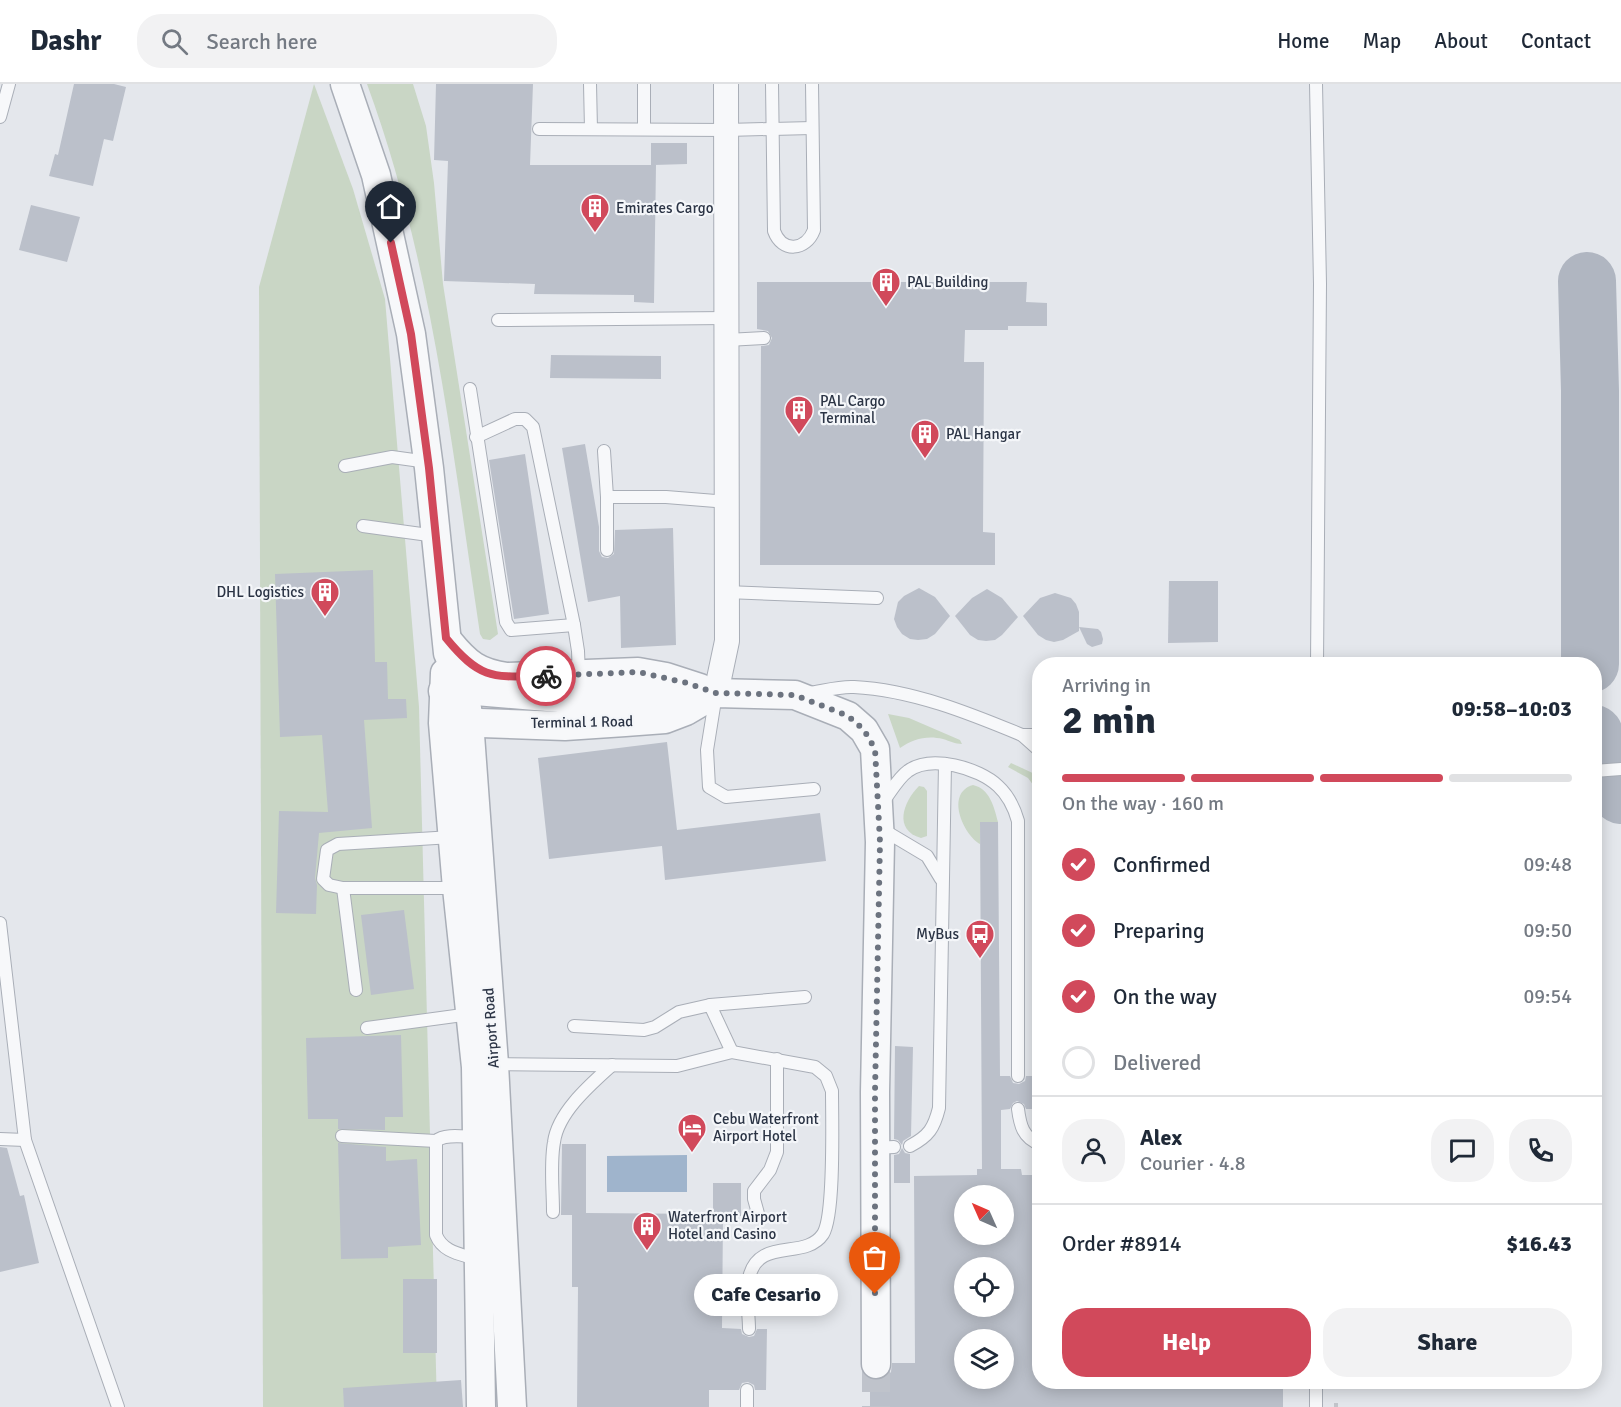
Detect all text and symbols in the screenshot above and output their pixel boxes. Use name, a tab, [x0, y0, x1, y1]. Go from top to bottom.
search box	[137, 14, 557, 68]
text: Dashr	[30, 24, 101, 58]
icon: search	[158, 25, 191, 58]
text: Search here	[206, 28, 317, 55]
text: Home	[1277, 28, 1330, 54]
text: Map	[1363, 28, 1401, 54]
text: About	[1434, 28, 1488, 54]
text: Contact	[1521, 28, 1591, 54]
pin	[365, 181, 416, 243]
icon: home	[374, 190, 407, 223]
building icon: Emirates Cargo	[579, 192, 611, 234]
place label: Emirates Cargo	[616, 199, 714, 217]
building icon: PAL Building	[870, 266, 902, 308]
place label: PAL Building	[907, 273, 988, 291]
place label: PAL Cargo Terminal	[820, 392, 886, 427]
building icon: PAL Cargo Terminal	[783, 394, 815, 436]
building icon: PAL Hangar	[909, 418, 941, 460]
place label: PAL Hangar	[946, 425, 1021, 443]
building icon: DHL Logistics	[309, 576, 341, 618]
place label: DHL Logistics	[216, 583, 304, 601]
courier	[516, 646, 576, 706]
icon: bike	[530, 660, 563, 693]
text: Arriving in	[1062, 673, 1151, 698]
text: 09:58–10:03	[1452, 695, 1572, 722]
text: 2 min	[1062, 696, 1156, 744]
street label: Terminal 1 Road	[531, 712, 633, 732]
text: On the way · 160 m	[1062, 791, 1224, 816]
icon: check	[1062, 848, 1095, 881]
text: Confirmed	[1113, 851, 1211, 878]
text: 09:48	[1523, 852, 1572, 877]
icon: check	[1062, 914, 1095, 947]
text: Preparing	[1113, 917, 1205, 944]
bus stop icon: MyBus	[964, 918, 996, 960]
text: 09:50	[1523, 918, 1572, 943]
place label: MyBus	[916, 925, 959, 943]
icon: check	[1062, 980, 1095, 1013]
text: On the way	[1113, 983, 1217, 1010]
text: 09:54	[1523, 984, 1572, 1009]
street label: Airport Road	[479, 987, 503, 1069]
text: Delivered	[1113, 1049, 1201, 1076]
place label: Cebu Waterfront Airport Hotel	[713, 1110, 819, 1145]
hotel icon: Cebu Waterfront Airport Hotel	[676, 1112, 708, 1154]
button: person	[1062, 1119, 1125, 1182]
button: chat	[1431, 1119, 1494, 1182]
button: phone	[1509, 1119, 1572, 1182]
text: Alex	[1140, 1124, 1182, 1151]
text: Courier · 4.8	[1140, 1151, 1246, 1176]
north arrow	[954, 1185, 1014, 1245]
map controls	[954, 1185, 1014, 1389]
place label: Waterfront Airport Hotel and Casino	[668, 1208, 787, 1243]
building icon: Waterfront Airport Hotel and Casino	[631, 1210, 663, 1252]
text: Order #8914	[1062, 1230, 1182, 1257]
text: $16.43	[1506, 1230, 1572, 1257]
pin	[849, 1232, 900, 1294]
icon: bag	[858, 1241, 891, 1274]
button: locate	[954, 1257, 1014, 1317]
callout: Cafe Cesario	[695, 1273, 839, 1315]
text: Cafe Cesario	[711, 1282, 821, 1307]
button: Help	[1062, 1308, 1311, 1377]
button: Share	[1323, 1308, 1572, 1377]
button: layers	[954, 1329, 1014, 1389]

